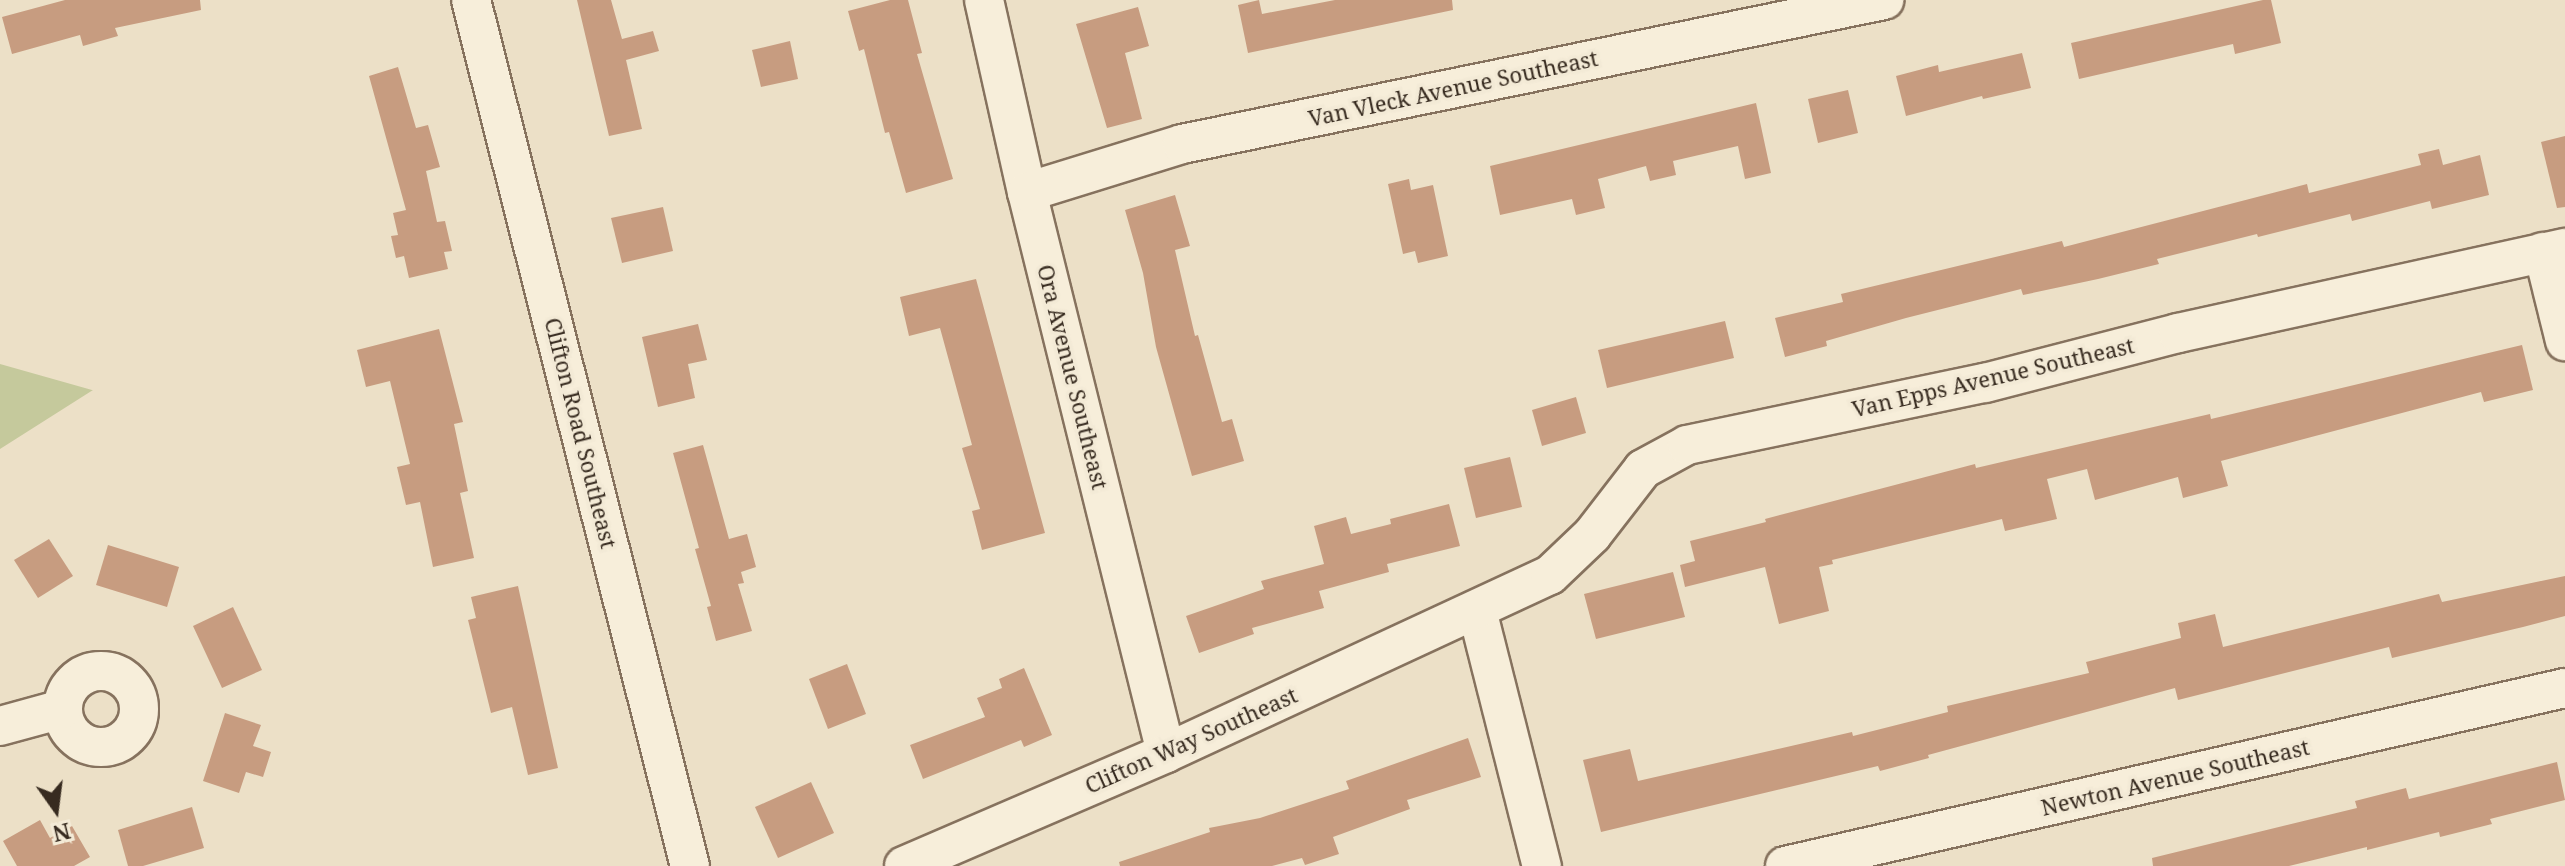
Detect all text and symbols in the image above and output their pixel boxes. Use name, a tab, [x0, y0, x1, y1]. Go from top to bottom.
street label: Van Vleck Avenue Southeast	[1306, 44, 1600, 132]
street label: Ora Avenue Southeast	[1032, 262, 1114, 492]
street label: Clifton Road Southeast	[540, 315, 622, 551]
street label: Van Epps Avenue Southeast	[1849, 332, 2137, 422]
street label: Clifton Way Southeast	[1081, 681, 1301, 799]
street label: Newton Avenue Southeast	[2038, 733, 2312, 821]
north arrow	[16, 770, 96, 850]
text: N	[50, 817, 74, 850]

